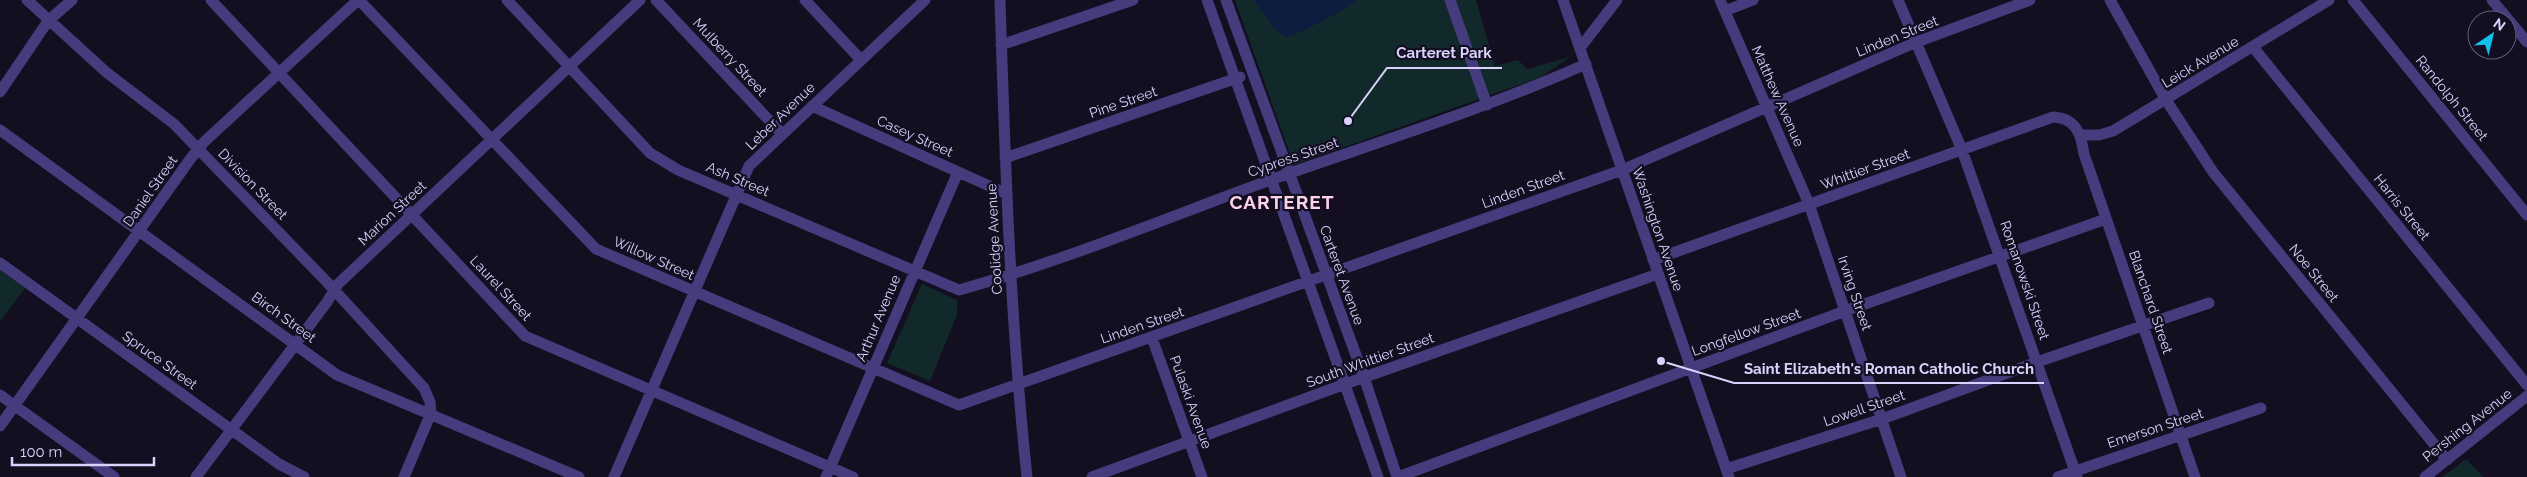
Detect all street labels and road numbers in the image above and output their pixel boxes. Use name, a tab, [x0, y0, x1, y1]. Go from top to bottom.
street label: Linden Street	[1854, 12, 1941, 60]
street label: Mulberry Street	[690, 15, 770, 99]
street label: Leick Avenue	[2159, 33, 2241, 91]
street label: Matthew Avenue	[1749, 43, 1807, 149]
street label: Randolph Street	[2413, 52, 2491, 144]
street label: Leber Avenue	[742, 79, 818, 153]
street label: Pine Street	[1087, 83, 1159, 121]
street label: Casey Street	[874, 112, 956, 160]
street label: Cypress Street	[1246, 134, 1341, 180]
street label: Division Street	[215, 145, 291, 223]
street label: Whittier Street	[1818, 145, 1912, 193]
street label: Daniel Street	[120, 152, 180, 230]
street label: Ash Street	[704, 159, 772, 200]
street label: Washington Avenue	[1629, 165, 1687, 293]
street label: Linden Street	[1479, 167, 1567, 211]
street label: Harris Street	[2371, 171, 2434, 243]
street label: Marion Street	[355, 177, 429, 248]
street label: Coolidge Avenue	[983, 183, 1005, 295]
street label: Romanowski Street	[1997, 218, 2053, 342]
street label: Carteret Avenue	[1317, 223, 1367, 327]
street label: Willow Street	[611, 233, 697, 283]
street label: Noe Street	[2286, 241, 2342, 305]
street label: Blanchard Street	[2126, 248, 2176, 356]
street label: Laurel Street	[467, 252, 535, 324]
street label: Irving Street	[1835, 253, 1875, 333]
street label: Arthur Avenue	[853, 272, 903, 364]
street label: Birch Street	[249, 288, 319, 346]
street label: Linden Street	[1098, 303, 1186, 347]
street label: Longfellow Street	[1689, 305, 1803, 359]
street label: Spruce Street	[119, 327, 201, 393]
street label: South Whittier Street	[1304, 329, 1436, 391]
street label: Pulaski Avenue	[1167, 353, 1215, 451]
street label: Pershing Avenue	[2419, 385, 2515, 465]
street label: Lowell Street	[1821, 386, 1907, 429]
street label: Emerson Street	[2105, 405, 2205, 451]

